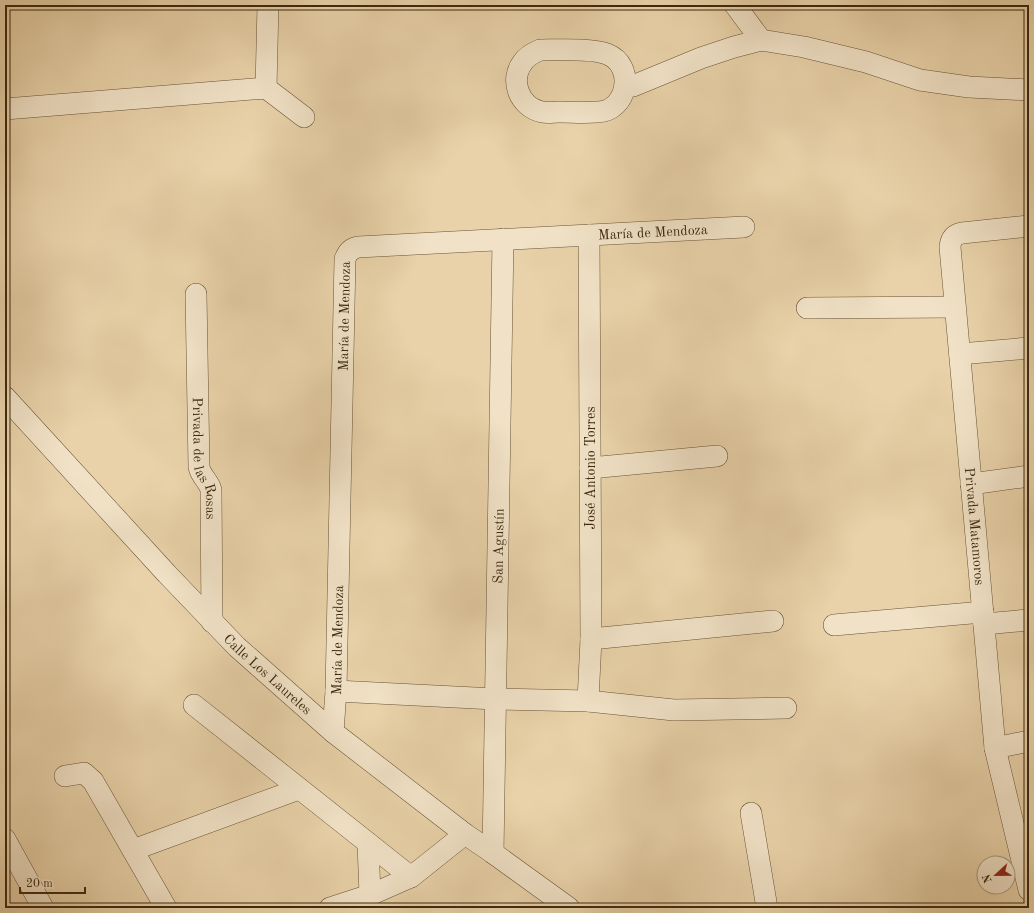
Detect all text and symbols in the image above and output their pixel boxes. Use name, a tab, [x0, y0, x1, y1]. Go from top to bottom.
street label: María de Mendoza	[598, 223, 708, 243]
street label: María de Mendoza	[337, 261, 353, 371]
street label: Privada de las Rosas	[190, 397, 218, 520]
street label: José Antonio Torres	[584, 406, 598, 530]
street label: Privada Matamoros	[962, 467, 986, 586]
street label: San Agustín	[491, 508, 507, 584]
street label: María de Mendoza	[330, 585, 346, 695]
street label: Calle Los Laureles	[220, 632, 314, 718]
north arrow	[976, 855, 1016, 895]
scale bar	[20, 869, 85, 895]
text: N	[981, 872, 995, 884]
text: 20 m	[26, 878, 53, 890]

